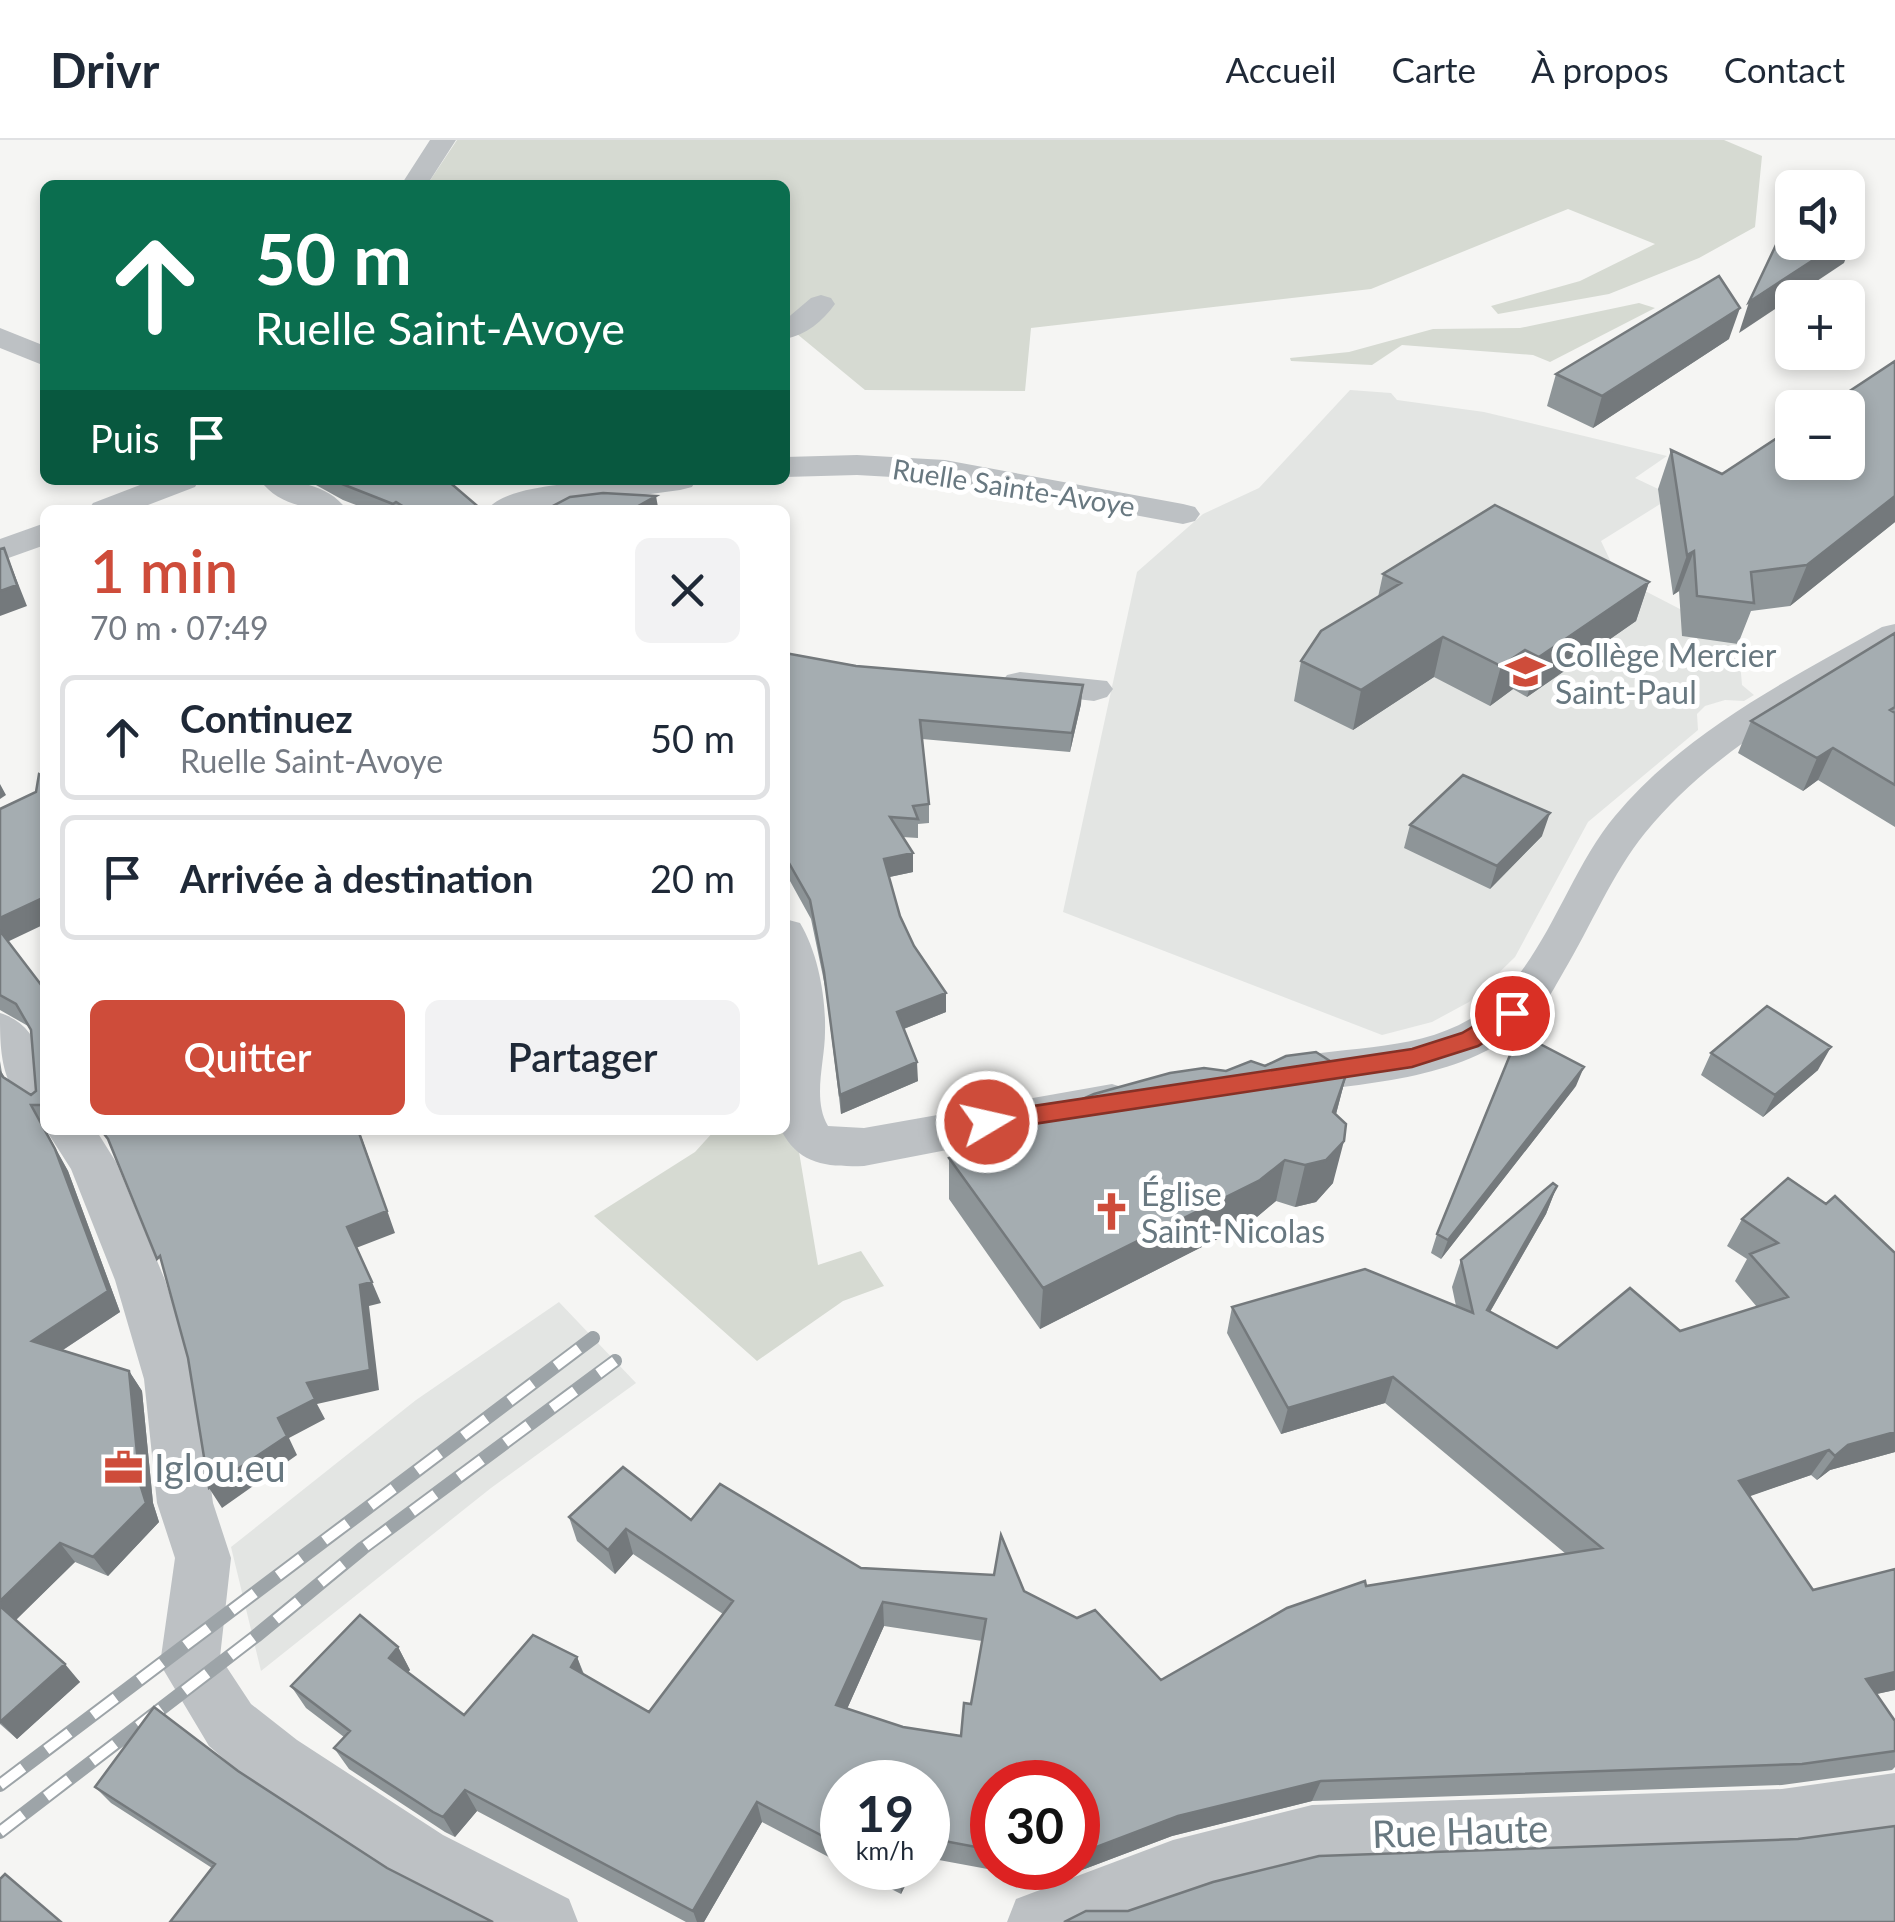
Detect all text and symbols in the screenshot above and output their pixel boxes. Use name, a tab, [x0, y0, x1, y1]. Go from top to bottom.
text: Drivr	[50, 41, 159, 98]
text: Accueil	[1226, 48, 1337, 90]
text: Carte	[1392, 48, 1476, 90]
text: À propos	[1531, 48, 1669, 90]
text: Contact	[1724, 48, 1845, 90]
map controls	[1775, 170, 1865, 480]
button: sound	[1775, 170, 1865, 260]
text: 50 m	[255, 216, 412, 300]
icon: ahead	[90, 220, 220, 350]
button: +	[1775, 280, 1865, 370]
text: Ruelle Saint-Avoye	[255, 301, 625, 355]
button: −	[1775, 390, 1865, 480]
icon: arrive	[179, 410, 234, 465]
text: Puis	[90, 415, 159, 461]
street label: Ruelle Sainte-Avoye	[890, 451, 1138, 523]
text: 1 min	[90, 534, 238, 606]
button: close	[635, 538, 740, 643]
text: 70 m · 07:49	[90, 608, 269, 647]
place label: Collège Mercier Saint-Paul	[1555, 635, 1777, 711]
school or university icon: Collège Mercier Saint-Paul	[1504, 651, 1546, 693]
text: Continuez	[180, 695, 353, 741]
icon: ahead	[95, 710, 150, 765]
text: 50 m	[650, 715, 735, 761]
text: Ruelle Saint-Avoye	[180, 741, 443, 780]
icon: arrive	[95, 850, 150, 905]
text: Arrivée à destination	[180, 855, 533, 901]
text: 20 m	[650, 855, 735, 901]
pin	[1470, 971, 1555, 1056]
icon: arrive	[1485, 986, 1540, 1041]
button: Quitter	[90, 1000, 405, 1115]
button: Partager	[425, 1000, 740, 1115]
position arrow	[935, 1070, 1039, 1174]
place label: Église Saint-Nicolas	[1141, 1174, 1325, 1250]
church icon: Église Saint-Nicolas	[1090, 1190, 1132, 1232]
place label: Iglou.eu	[154, 1444, 286, 1490]
office icon: Iglou.eu	[103, 1446, 145, 1488]
speed limit sign: 30	[970, 1760, 1100, 1890]
text: 19	[856, 1783, 914, 1843]
street label: Rue Haute	[1371, 1804, 1549, 1856]
text: km/h	[856, 1835, 914, 1865]

